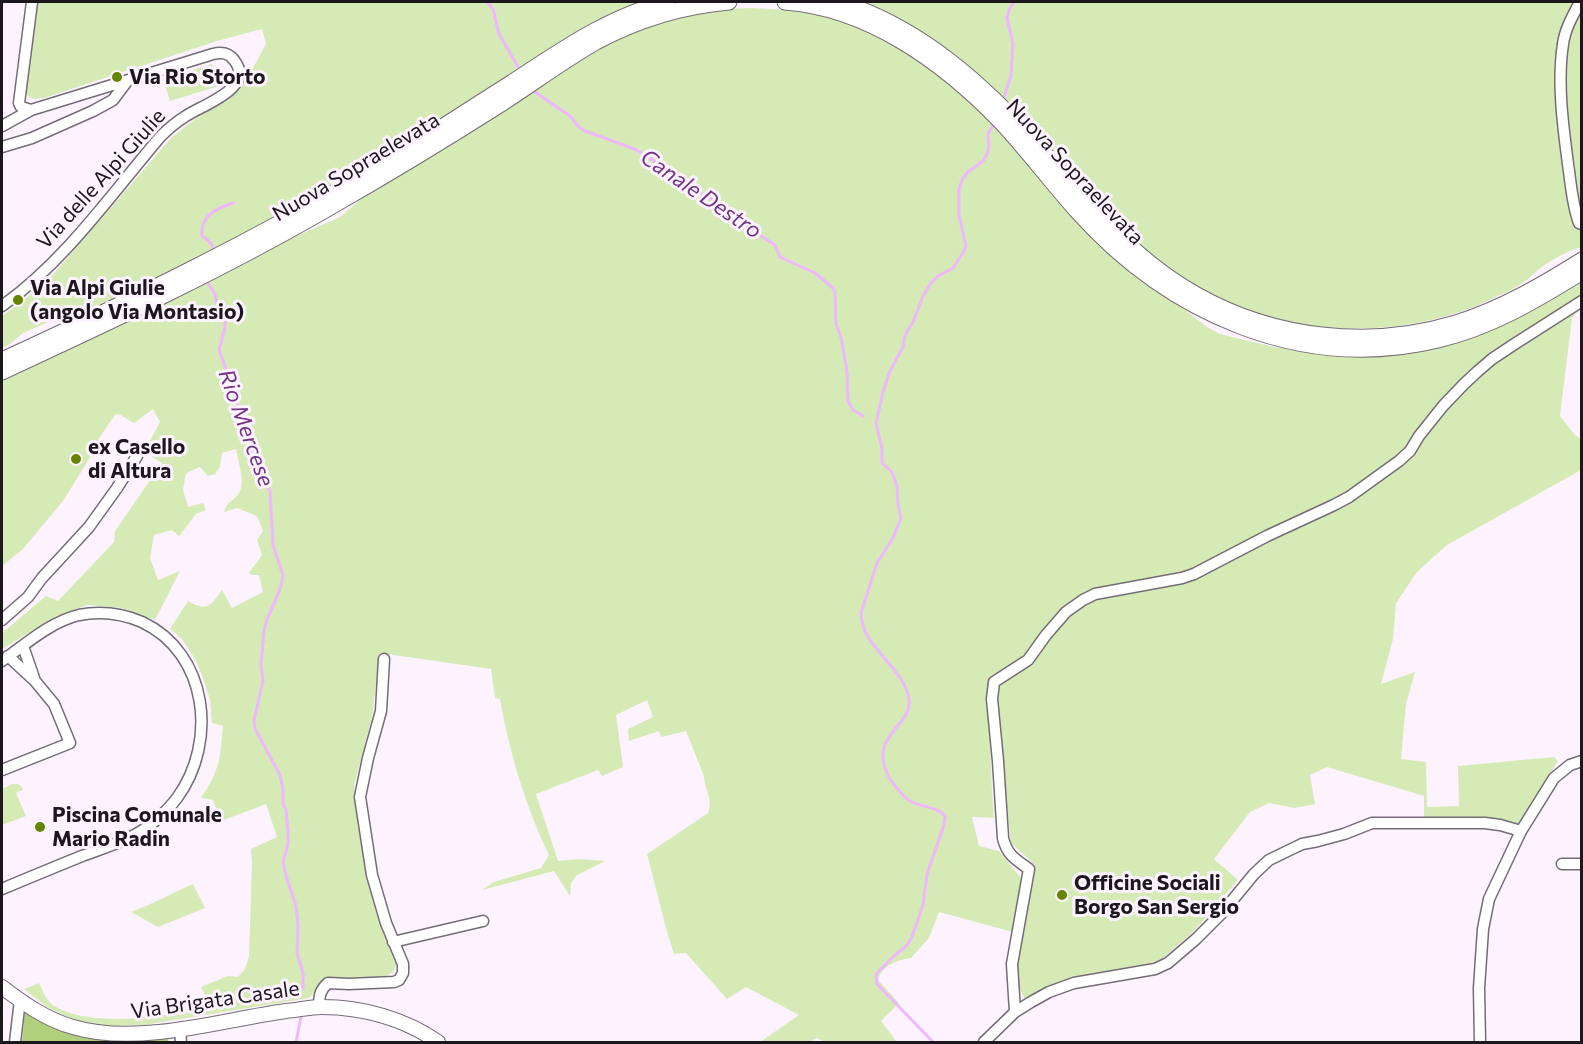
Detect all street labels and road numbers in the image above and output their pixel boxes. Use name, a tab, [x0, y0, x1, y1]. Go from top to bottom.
street label: Nuova Sopraelevata	[1001, 94, 1149, 250]
street label: Via delle Alpi Giulie	[31, 104, 171, 254]
street label: Nuova Sopraelevata	[268, 107, 444, 227]
street label: Via Brigata Casale	[129, 976, 301, 1024]

